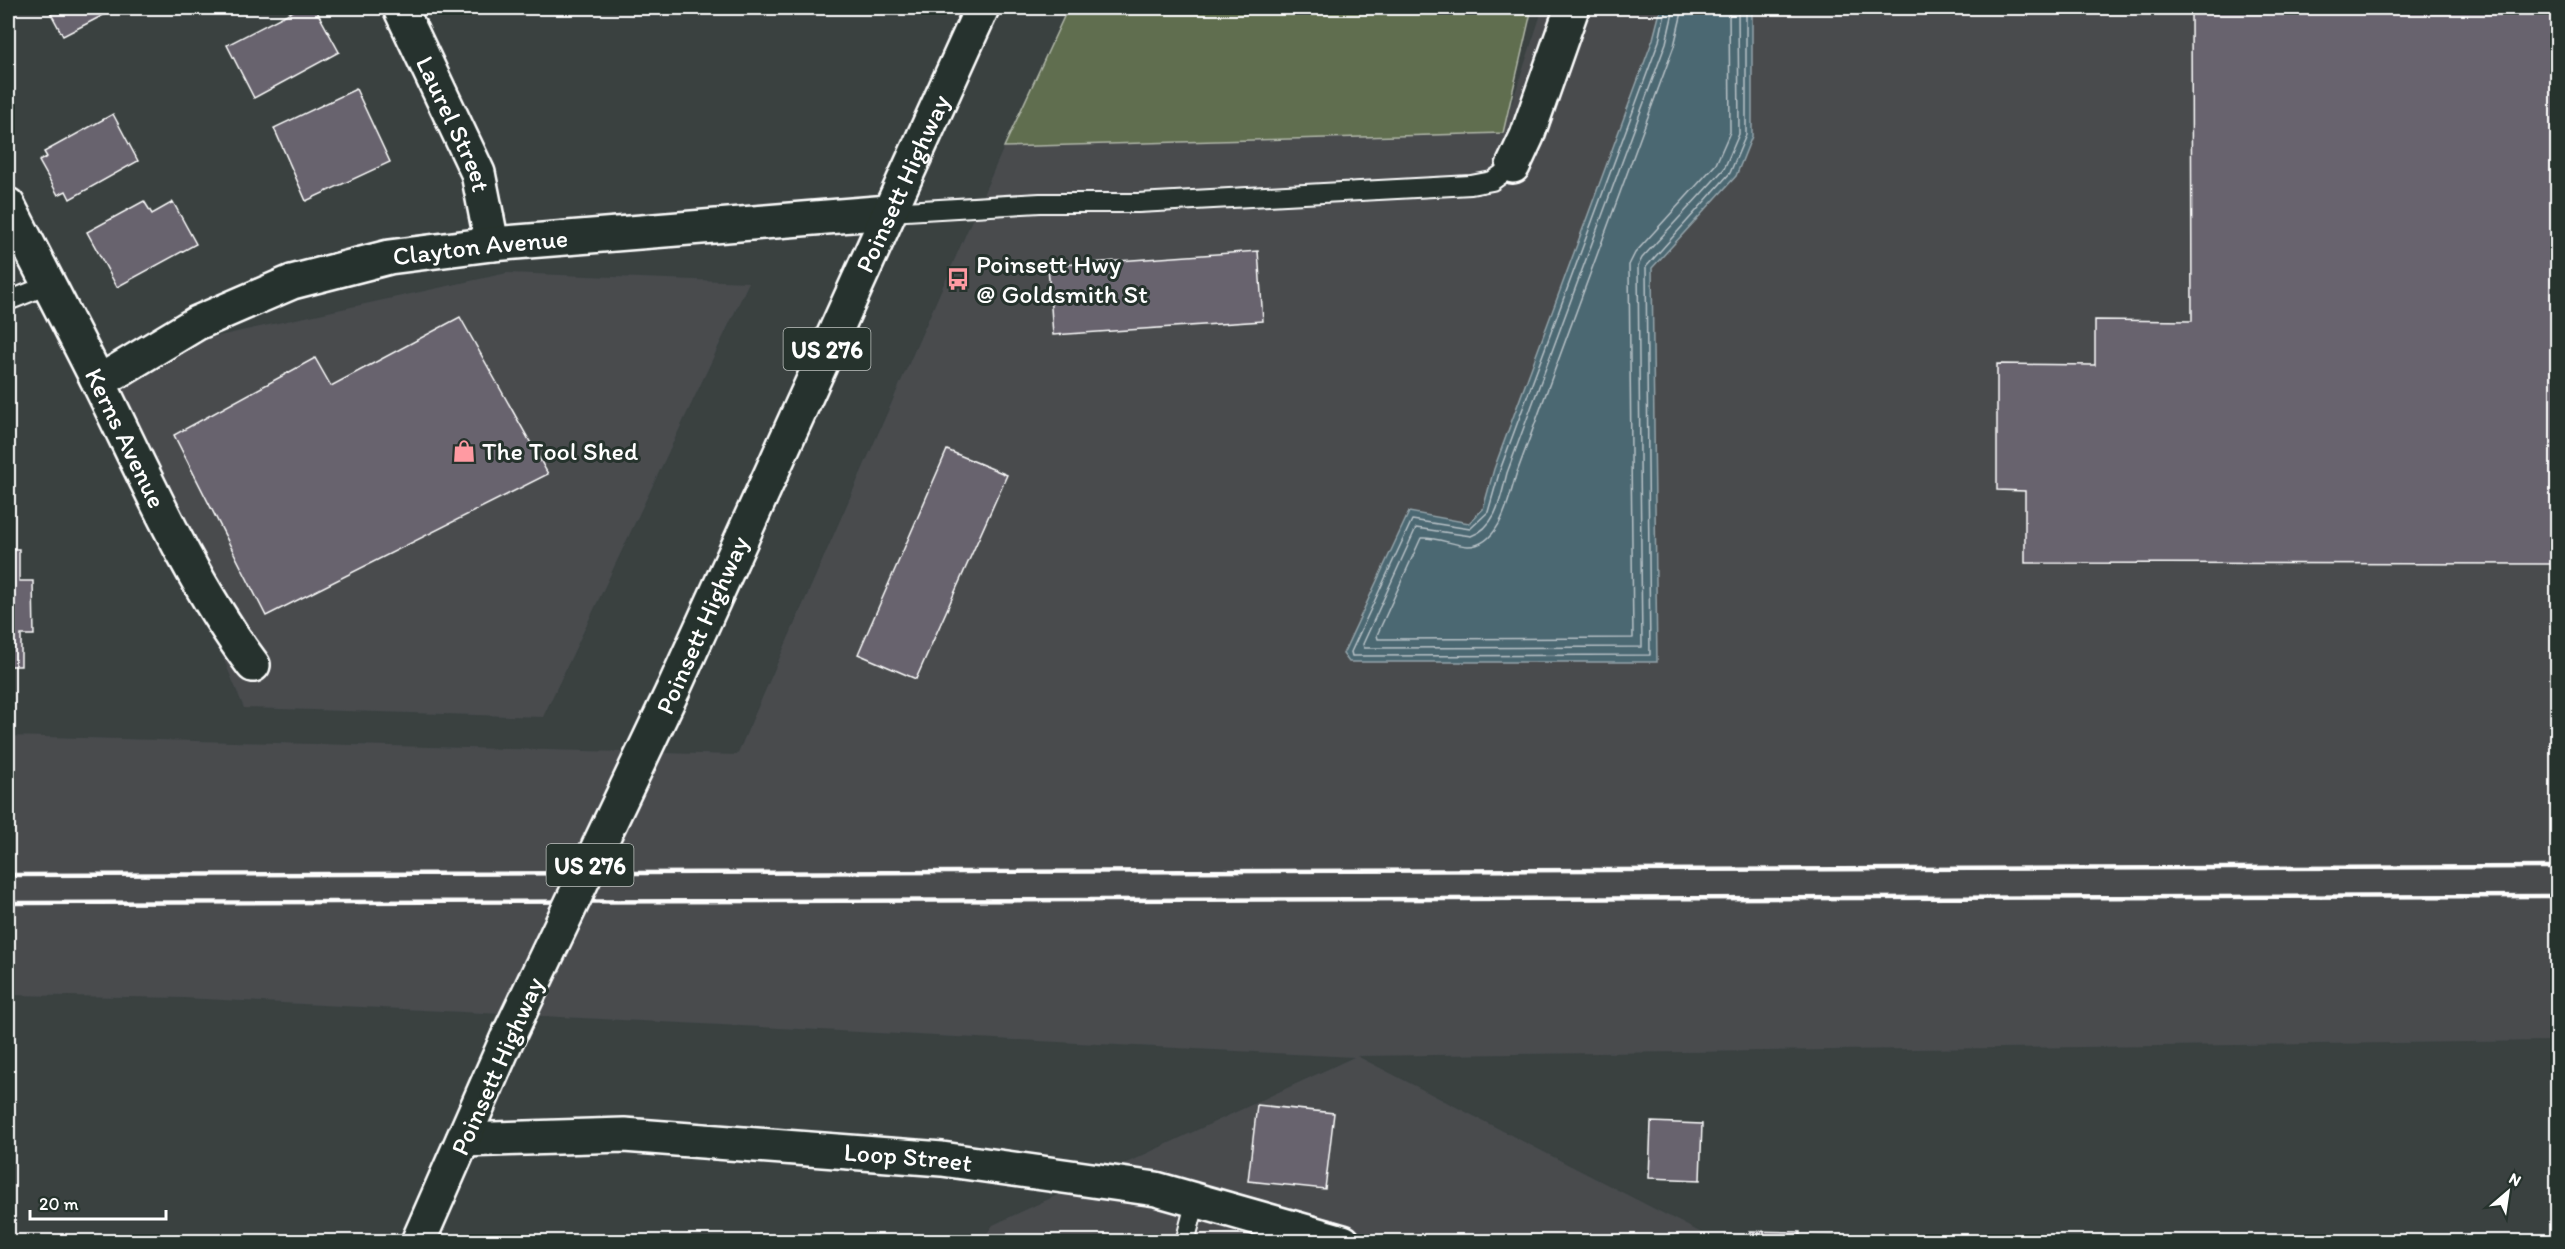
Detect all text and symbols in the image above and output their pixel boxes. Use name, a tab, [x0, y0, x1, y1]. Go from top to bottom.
street label: Laurel Street	[409, 51, 497, 195]
street label: Poinsett Highway	[848, 89, 957, 278]
street label: Clayton Avenue	[391, 222, 569, 272]
place label: Poinsett Hwy @ Goldsmith St	[976, 248, 1148, 310]
bus stop icon: Poinsett Hwy @ Goldsmith St	[945, 266, 971, 292]
road number: US 276	[784, 328, 870, 370]
street label: Kerns Avenue	[78, 362, 173, 513]
place label: The Tool Shed	[482, 435, 639, 467]
shop icon: The Tool Shed	[451, 438, 477, 464]
street label: Poinsett Highway	[648, 531, 756, 719]
road number: US 276	[546, 844, 634, 886]
street label: Poinsett Highway	[443, 972, 551, 1160]
street label: Loop Street	[843, 1136, 975, 1179]
north arrow	[2478, 1162, 2538, 1222]
text: N	[2506, 1168, 2524, 1190]
scale bar	[30, 1183, 166, 1221]
text: 20 m	[39, 1193, 79, 1215]

